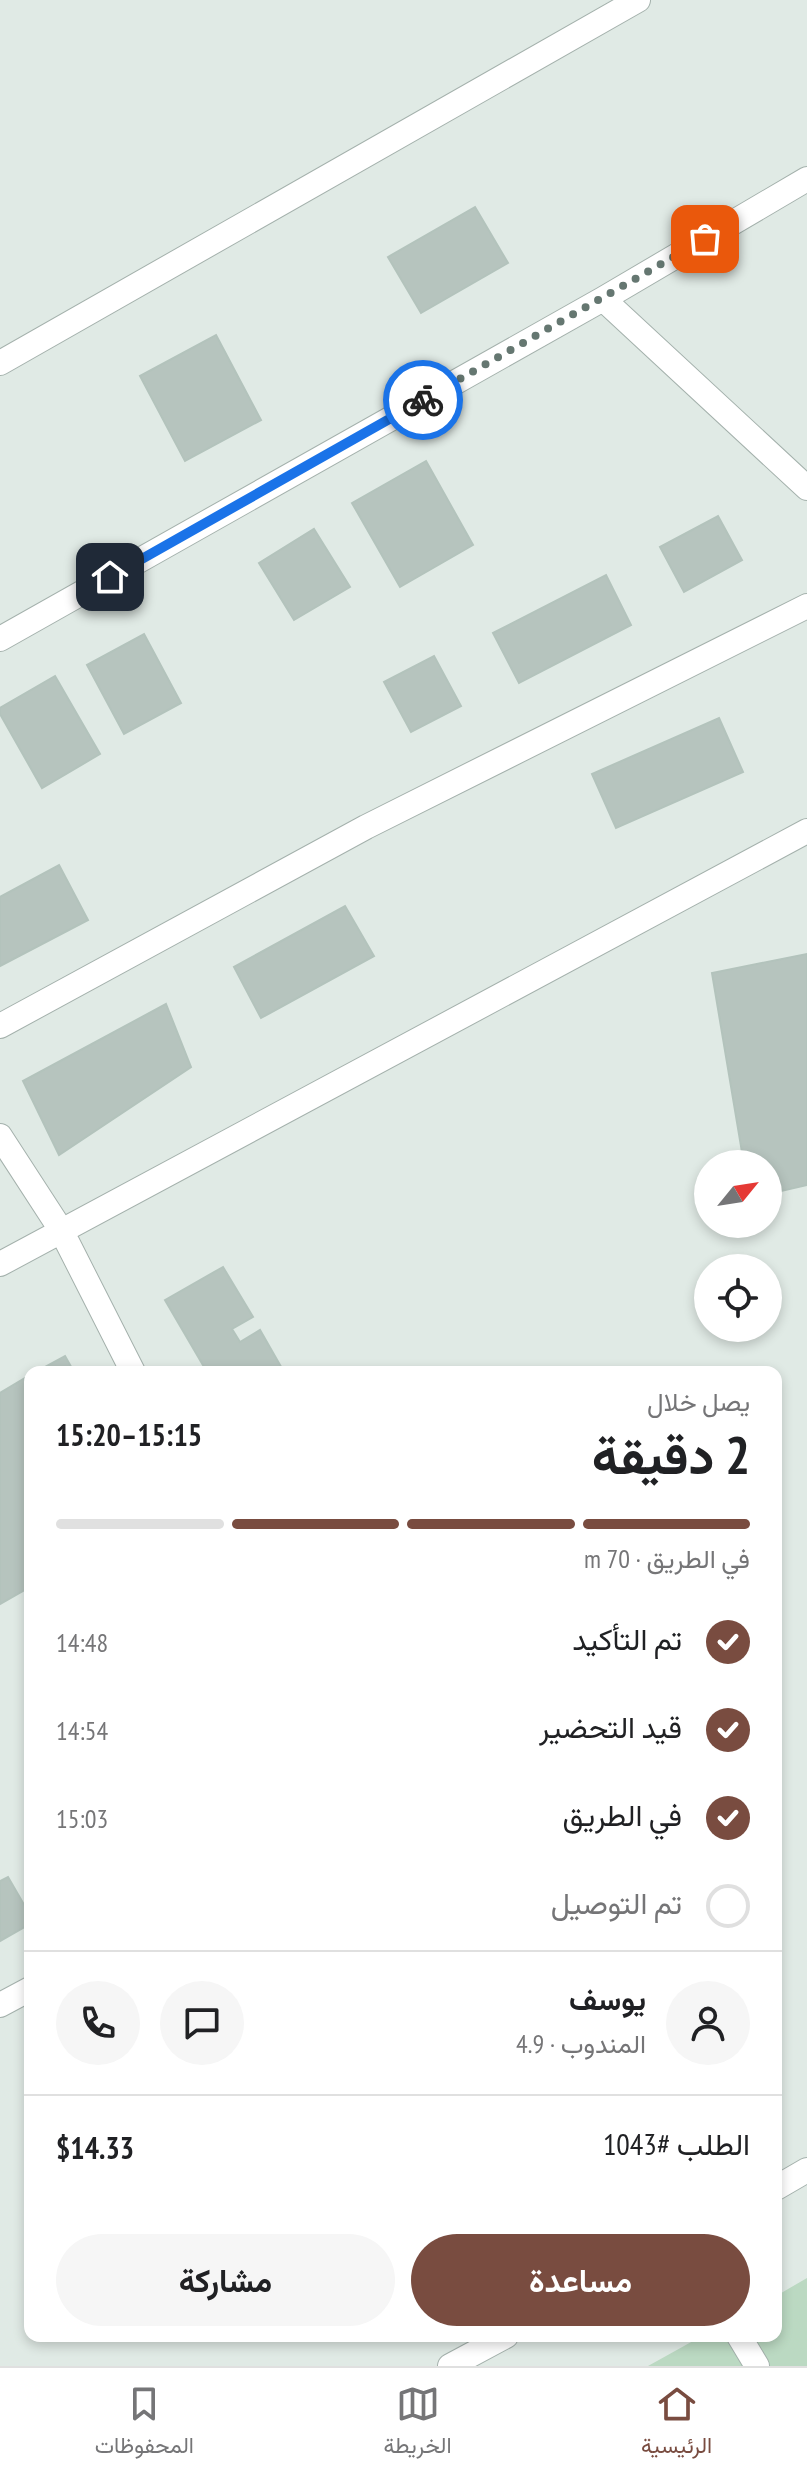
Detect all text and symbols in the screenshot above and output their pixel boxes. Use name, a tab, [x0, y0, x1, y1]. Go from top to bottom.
pin	[671, 205, 739, 273]
icon: bag	[683, 217, 727, 261]
courier	[383, 360, 463, 440]
icon: bike	[401, 378, 445, 422]
pin	[76, 543, 144, 611]
icon: home	[88, 555, 132, 599]
north arrow	[694, 1150, 782, 1238]
map controls	[694, 1150, 782, 1342]
button: locate	[694, 1254, 782, 1342]
text: يصل خلال	[647, 1385, 750, 1418]
text: 15:15–15:20	[56, 1415, 202, 1454]
text: 2 دقيقة	[592, 1421, 750, 1488]
text: في الطريق · 70 m	[584, 1542, 750, 1575]
text: تم التأكيد	[572, 1619, 682, 1658]
icon: check	[706, 1620, 750, 1664]
text: 14:48	[56, 1626, 108, 1659]
text: قيد التحضير	[539, 1707, 682, 1746]
icon: check	[706, 1708, 750, 1752]
text: 14:54	[56, 1714, 108, 1747]
text: في الطريق	[563, 1795, 682, 1834]
icon: check	[706, 1796, 750, 1840]
text: 15:03	[56, 1802, 108, 1835]
text: تم التوصيل	[551, 1883, 682, 1922]
text: يوسف	[569, 1979, 646, 2018]
button: phone	[56, 1981, 140, 2065]
button: chat	[160, 1981, 244, 2065]
button: person	[666, 1981, 750, 2065]
text: المندوب · 4.9	[516, 2027, 646, 2060]
text: الطلب #1043	[603, 2124, 750, 2163]
text: $14.33	[56, 2128, 134, 2167]
button: مشاركة	[56, 2234, 395, 2326]
button: مساعدة	[411, 2234, 750, 2326]
tab: المحفوظات	[95, 2382, 194, 2465]
tab: الخريطة	[383, 2382, 452, 2465]
tab: الرئيسية	[641, 2382, 712, 2465]

